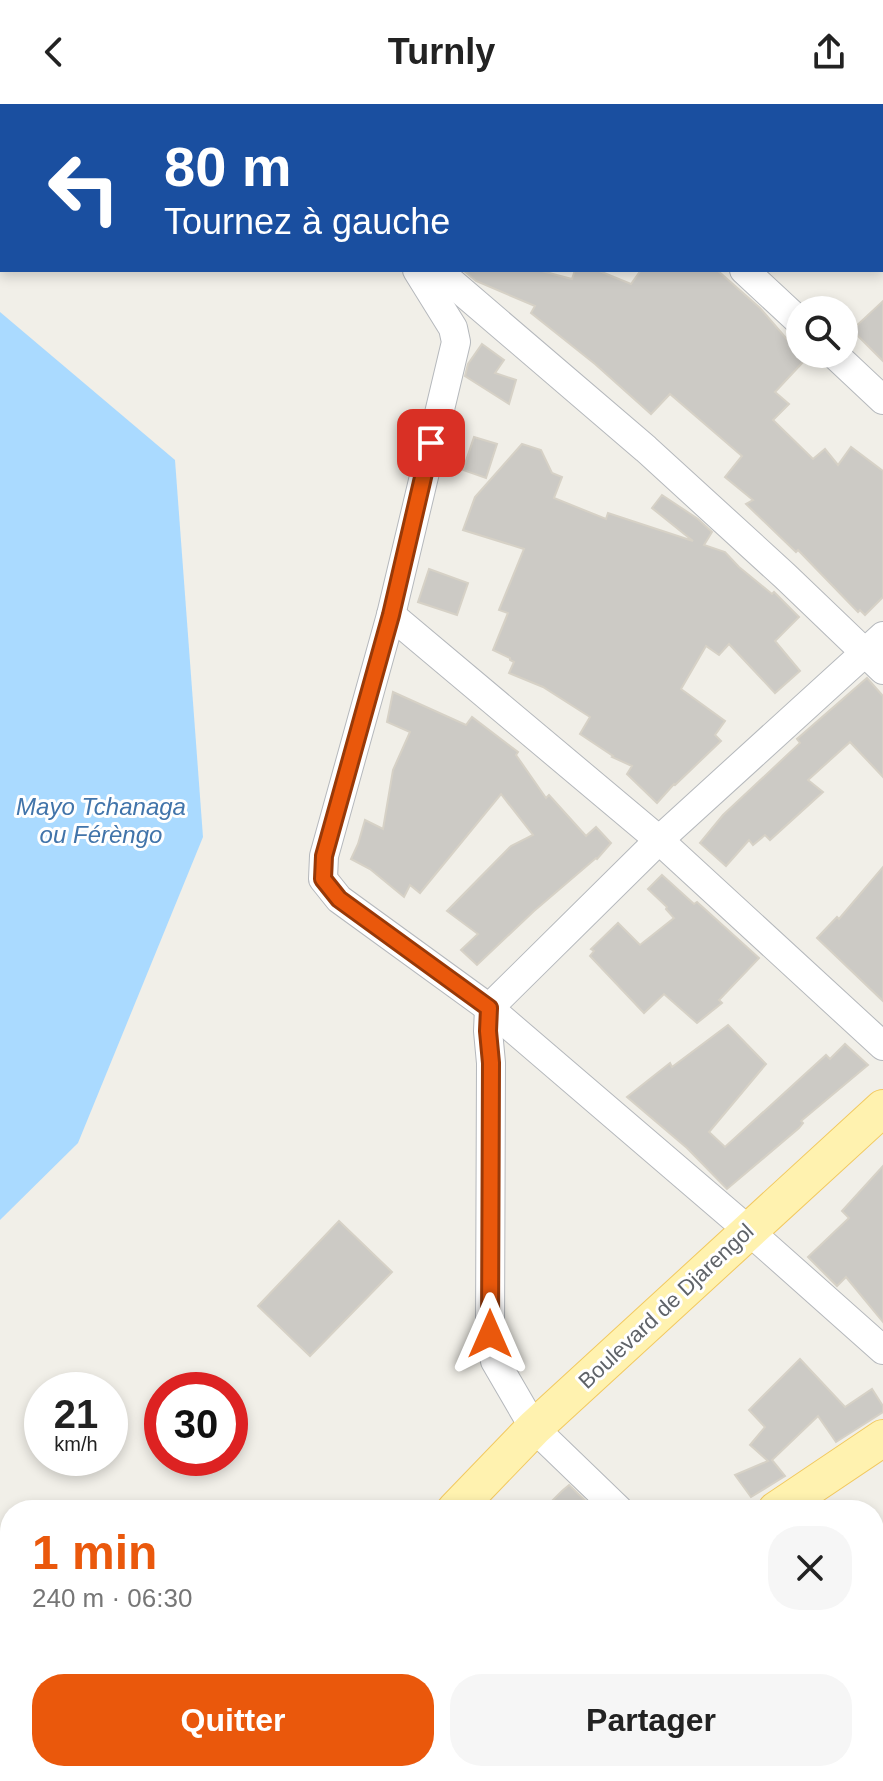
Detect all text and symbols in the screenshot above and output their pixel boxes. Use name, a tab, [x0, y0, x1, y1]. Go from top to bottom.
icon: back	[32, 30, 76, 74]
icon: share	[807, 30, 851, 74]
text: Turnly	[388, 31, 495, 72]
text: 80 m	[164, 135, 292, 198]
icon: left	[32, 136, 136, 240]
text: Tournez à gauche	[164, 201, 450, 242]
map controls	[786, 296, 858, 368]
button: search	[786, 296, 858, 368]
pin	[397, 409, 465, 477]
icon: arrive	[409, 421, 453, 465]
water label: Mayo Tchanaga ou Férèngo	[16, 793, 186, 848]
street label: Boulevard de Djarengol	[573, 1218, 759, 1394]
position arrow	[448, 1292, 532, 1376]
speed limit sign: 30	[144, 1372, 248, 1476]
text: 21	[54, 1392, 98, 1436]
text: km/h	[54, 1433, 98, 1455]
text: 1 min	[32, 1526, 157, 1579]
button: close	[768, 1526, 852, 1610]
text: 240 m · 06:30	[32, 1583, 192, 1613]
button: Quitter	[32, 1674, 434, 1766]
button: Partager	[450, 1674, 852, 1766]

